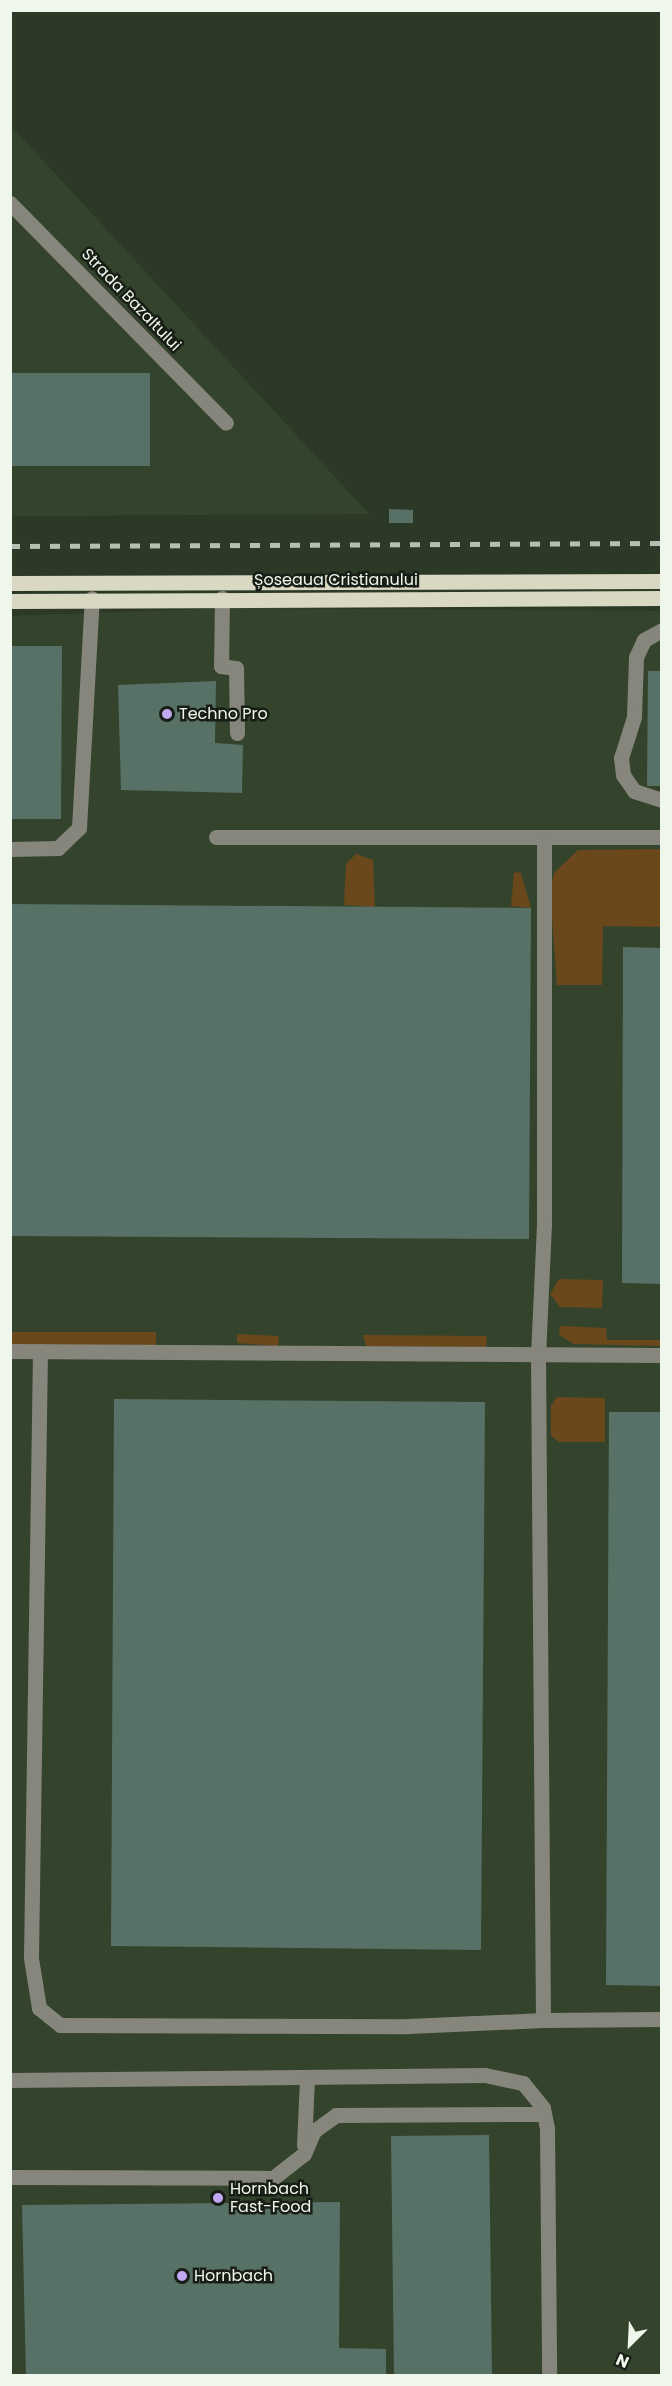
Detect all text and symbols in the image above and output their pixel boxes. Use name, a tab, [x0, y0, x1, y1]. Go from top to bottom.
street label: Strada Bazaltului	[77, 245, 185, 355]
street label: Șoseaua Cristianului	[254, 570, 418, 590]
place label: Techno Pro	[179, 704, 268, 724]
marker: Techno Pro	[160, 707, 174, 721]
place label: Hornbach Fast-Food	[230, 2179, 311, 2217]
marker: Hornbach Fast-Food	[211, 2191, 225, 2205]
place label: Hornbach	[194, 2266, 273, 2286]
marker: Hornbach	[175, 2269, 189, 2283]
north arrow	[600, 2314, 660, 2374]
text: N	[612, 2348, 633, 2374]

